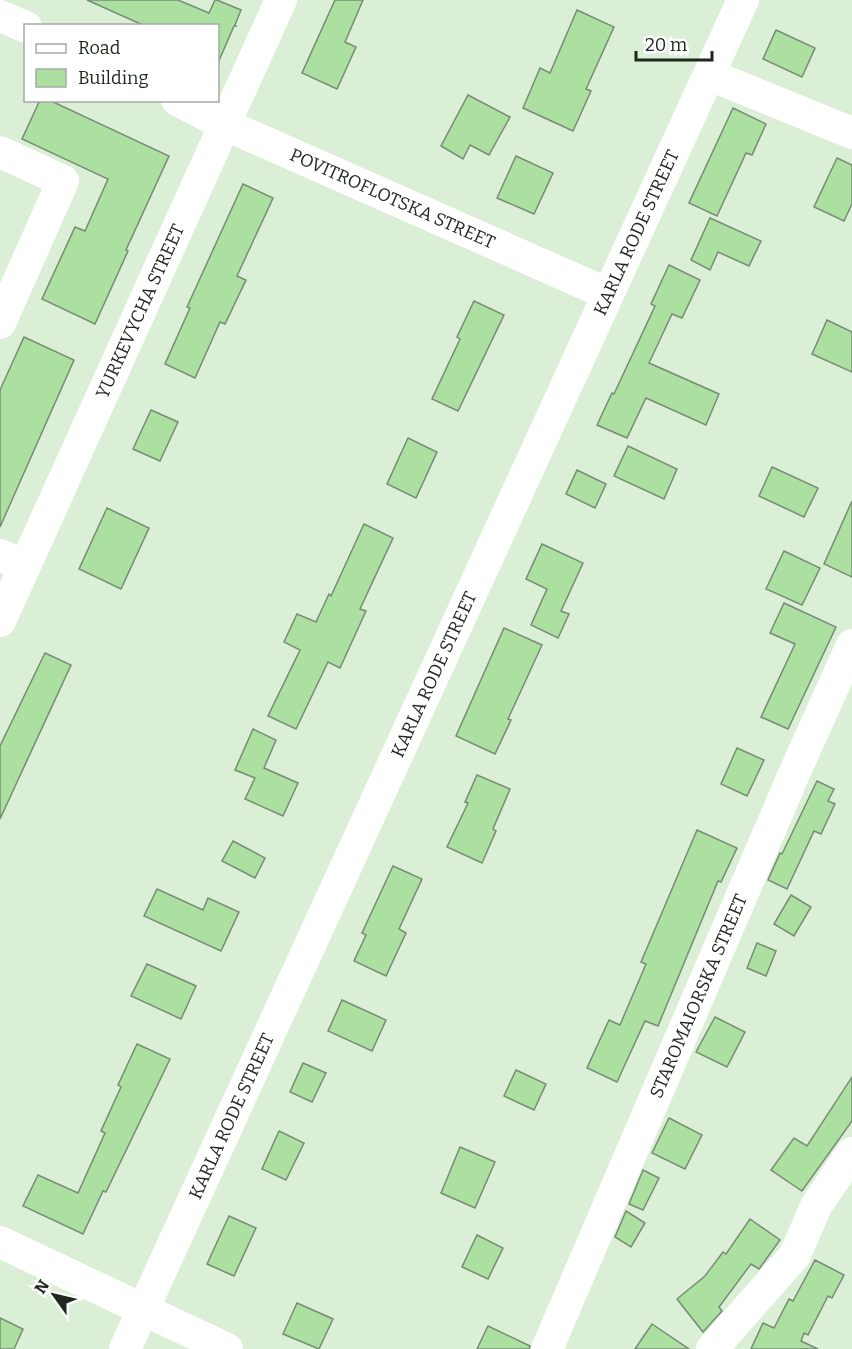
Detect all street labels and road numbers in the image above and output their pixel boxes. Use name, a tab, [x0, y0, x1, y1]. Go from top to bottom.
street label: POVITROFLOTSKA STREET	[287, 144, 499, 254]
street label: KARLA RODE STREET	[589, 146, 684, 319]
street label: YURKEVYCHA STREET	[91, 220, 189, 402]
street label: KARLA RODE STREET	[387, 588, 482, 761]
street label: STAROMAIORSKA STREET	[645, 890, 752, 1101]
street label: KARLA RODE STREET	[184, 1030, 279, 1203]

